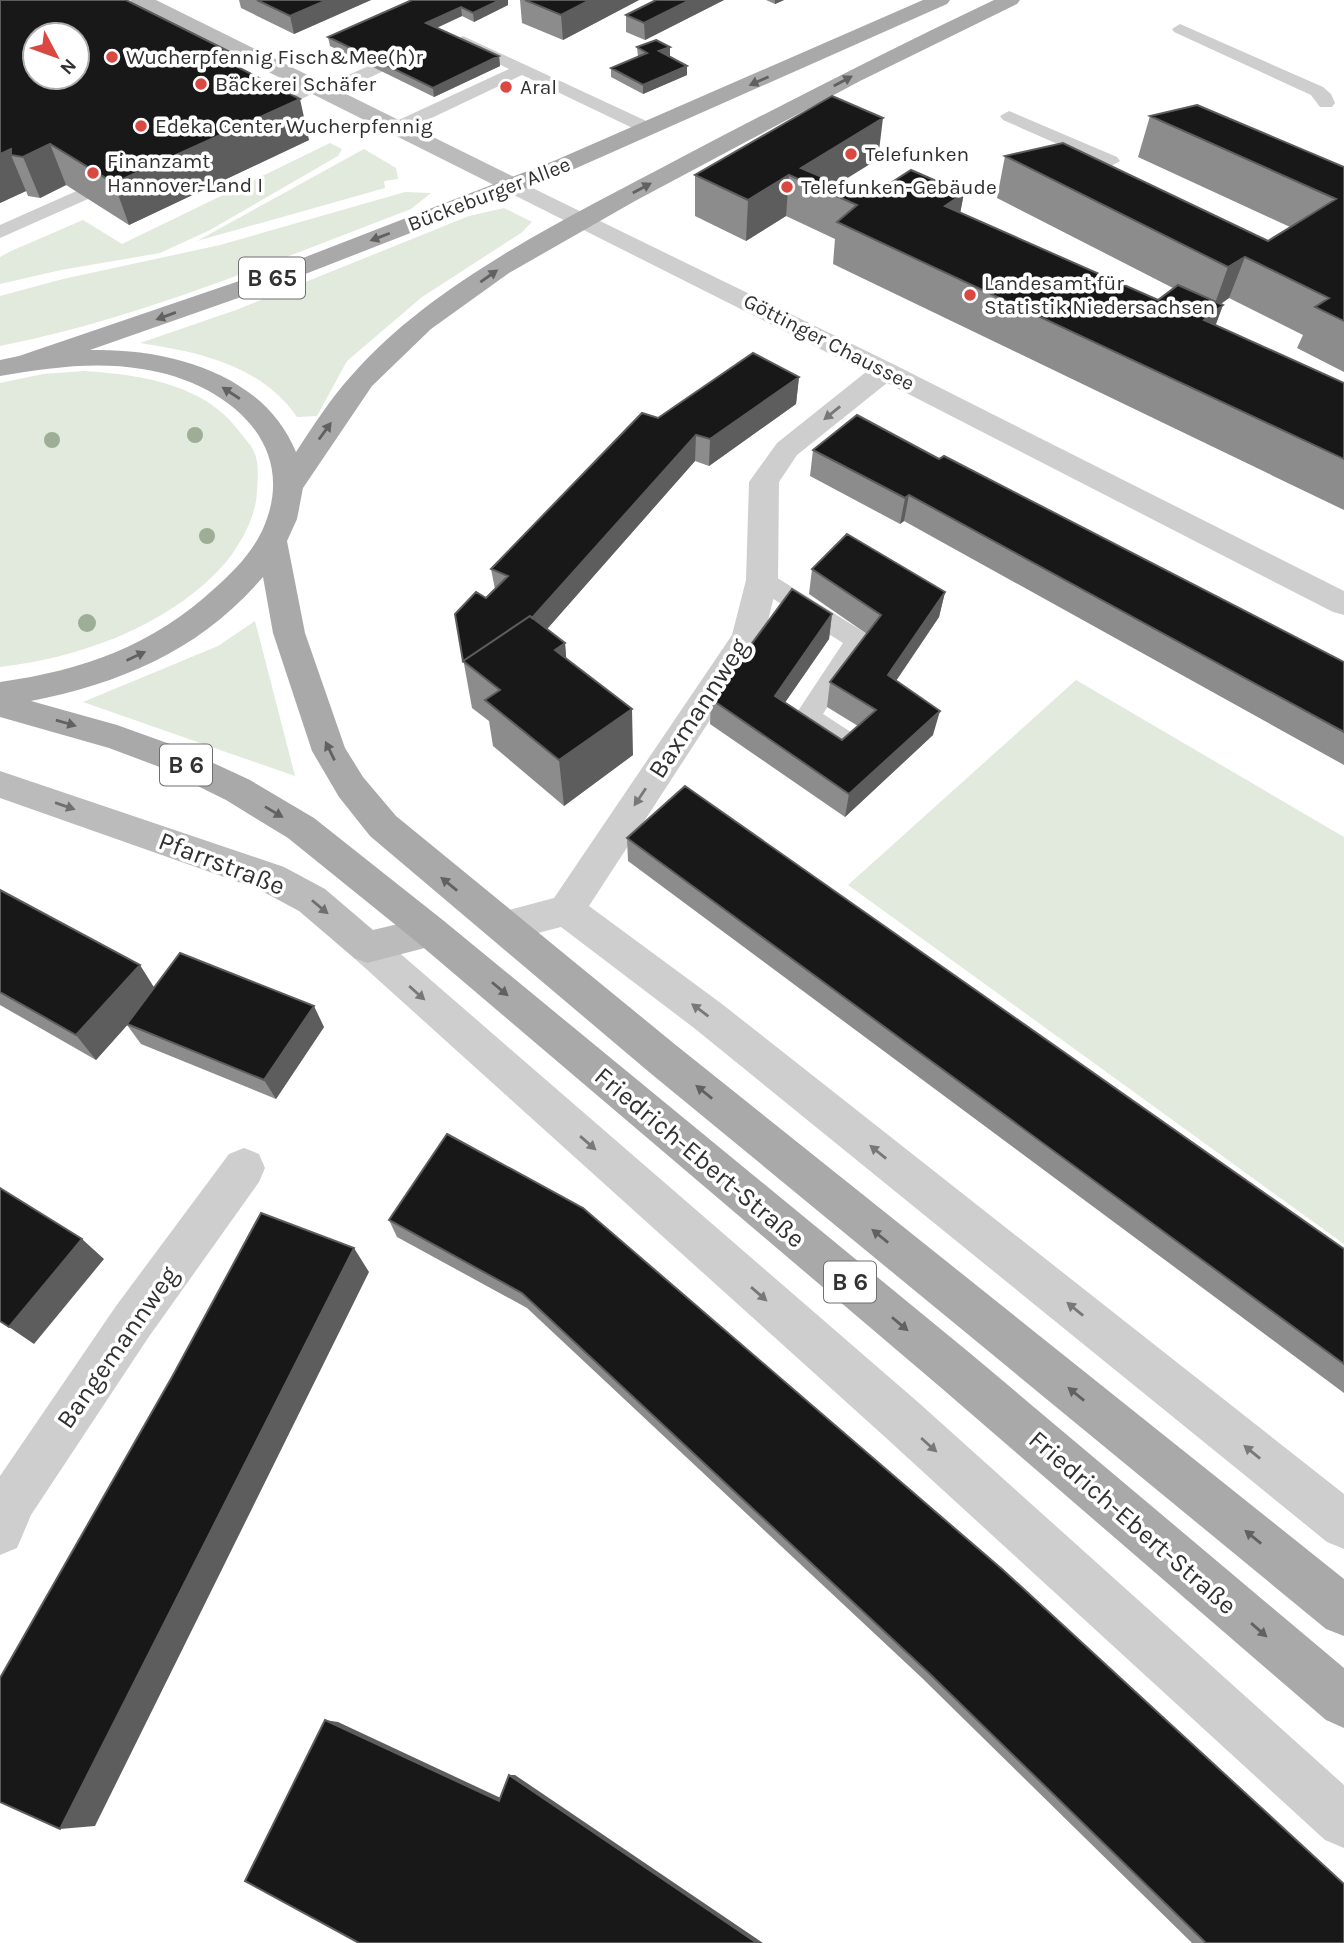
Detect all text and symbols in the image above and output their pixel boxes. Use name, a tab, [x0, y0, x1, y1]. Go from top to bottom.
north arrow	[21, 21, 91, 91]
place label: Wucherpfennig Fisch&Mee(h)r	[126, 45, 423, 69]
marker: Wucherpfennig Fisch&Mee(h)r	[104, 49, 120, 65]
text: N	[55, 54, 81, 79]
place label: Bäckerei Schäfer	[215, 72, 376, 96]
place label: Aral	[520, 75, 557, 99]
one-way arrow	[749, 75, 769, 87]
one-way arrow	[833, 75, 853, 87]
marker: Bäckerei Schäfer	[193, 76, 209, 92]
marker: Aral	[498, 79, 514, 95]
place label: Edeka Center Wucherpfennig	[155, 114, 433, 138]
marker: Edeka Center Wucherpfennig	[133, 118, 149, 134]
place label: Telefunken	[865, 142, 969, 166]
marker: Telefunken	[843, 146, 859, 162]
place label: Finanzamt Hannover-Land I	[107, 149, 263, 197]
street label: Bückeburger Allee	[404, 152, 574, 236]
marker: Finanzamt Hannover-Land I	[85, 165, 101, 181]
place label: Telefunken-Gebäude	[801, 175, 997, 199]
marker: Telefunken-Gebäude	[779, 179, 795, 195]
one-way arrow	[632, 182, 652, 194]
one-way arrow	[369, 231, 390, 242]
road number: B 65	[239, 258, 305, 298]
one-way arrow	[480, 269, 498, 283]
place label: Landesamt für Statistik Niedersachsen	[984, 271, 1215, 319]
marker: Landesamt für Statistik Niedersachsen	[962, 287, 978, 303]
street label: Göttinger Chaussee	[740, 289, 918, 395]
one-way arrow	[156, 311, 177, 322]
one-way arrow	[221, 386, 241, 399]
one-way arrow	[823, 405, 841, 420]
one-way arrow	[317, 422, 331, 440]
street label: Baxmannweg	[642, 632, 755, 784]
one-way arrow	[126, 650, 146, 662]
one-way arrow	[56, 719, 77, 729]
one-way arrow	[324, 741, 335, 761]
road number: B 6	[160, 744, 212, 786]
one-way arrow	[633, 788, 647, 806]
one-way arrow	[54, 801, 75, 812]
one-way arrow	[265, 806, 284, 818]
street label: Pfarrstraße	[154, 825, 289, 902]
one-way arrow	[441, 876, 459, 891]
one-way arrow	[312, 899, 329, 914]
one-way arrow	[491, 981, 508, 996]
one-way arrow	[408, 985, 425, 1001]
one-way arrow	[691, 1003, 710, 1017]
street label: Friedrich-Ebert-Straße	[588, 1060, 811, 1254]
one-way arrow	[695, 1085, 713, 1100]
one-way arrow	[579, 1135, 596, 1151]
one-way arrow	[870, 1145, 887, 1160]
one-way arrow	[872, 1229, 889, 1244]
street label: Bangemannweg	[50, 1260, 185, 1434]
road number: B 6	[824, 1262, 876, 1302]
one-way arrow	[750, 1286, 768, 1302]
one-way arrow	[1066, 1302, 1084, 1317]
one-way arrow	[890, 1316, 908, 1331]
one-way arrow	[1067, 1387, 1085, 1402]
street label: Friedrich-Ebert-Straße	[1023, 1424, 1243, 1621]
one-way arrow	[920, 1437, 938, 1453]
one-way arrow	[1244, 1444, 1262, 1459]
one-way arrow	[1244, 1530, 1262, 1545]
one-way arrow	[1251, 1622, 1268, 1637]

